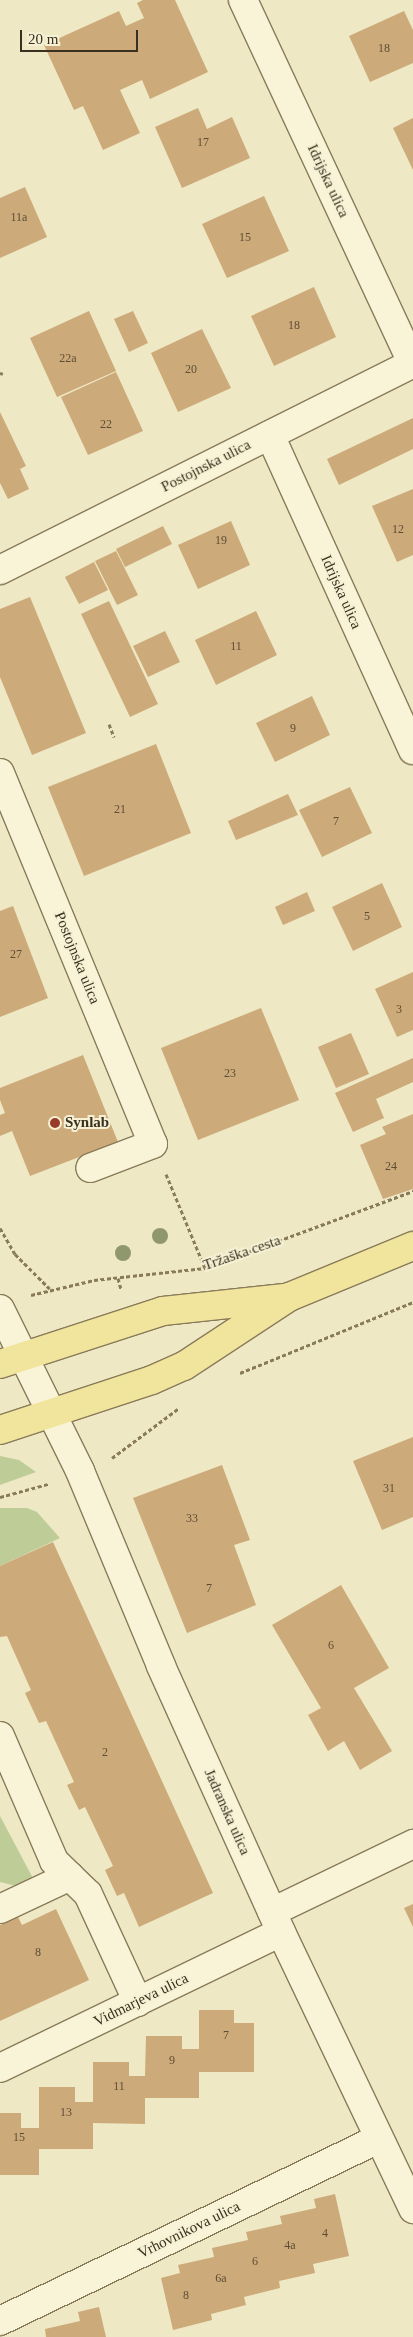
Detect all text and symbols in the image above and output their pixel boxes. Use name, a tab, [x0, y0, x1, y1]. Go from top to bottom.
scale bar	[22, 20, 140, 52]
text: 20 m	[28, 31, 58, 47]
house number: 18	[378, 42, 390, 56]
house number: 17	[197, 136, 209, 150]
street label: Idrijska ulica	[303, 142, 353, 220]
house number: 11a	[11, 211, 27, 225]
house number: 15	[239, 231, 251, 245]
house number: 18	[288, 319, 300, 333]
house number: 22a	[59, 352, 77, 366]
house number: 20	[185, 363, 197, 377]
house number: 22	[100, 418, 112, 432]
street label: Postojnska ulica	[158, 436, 254, 496]
house number: 12	[392, 523, 404, 537]
house number: 19	[215, 534, 227, 548]
street label: Idrijska ulica	[317, 552, 365, 632]
house number: 11	[230, 640, 242, 654]
house number: 9	[290, 722, 296, 736]
house number: 21	[114, 803, 126, 817]
house number: 7	[333, 815, 339, 829]
street label: Postojnska ulica	[50, 909, 104, 1007]
house number: 5	[364, 910, 370, 924]
house number: 27	[10, 948, 22, 962]
house number: 3	[396, 1003, 402, 1017]
house number: 23	[224, 1067, 236, 1081]
place label: Synlab	[65, 1114, 109, 1132]
marker: Synlab	[49, 1117, 61, 1129]
house number: 24	[385, 1160, 397, 1174]
street label: Tržaška cesta	[201, 1231, 283, 1275]
house number: 31	[383, 1482, 395, 1496]
house number: 33	[186, 1512, 198, 1526]
house number: 7	[206, 1582, 212, 1596]
house number: 6	[328, 1639, 334, 1653]
house number: 2	[102, 1746, 108, 1760]
street label: Jadranska ulica	[200, 1766, 254, 1858]
house number: 8	[35, 1946, 41, 1960]
street label: Vidmarjeva ulica	[91, 1969, 191, 2031]
house number: 7	[223, 2029, 229, 2043]
house number: 9	[169, 2054, 175, 2068]
house number: 11	[113, 2080, 125, 2094]
house number: 13	[60, 2106, 72, 2120]
house number: 15	[13, 2131, 25, 2145]
street label: Vrhovnikova ulica	[135, 2198, 243, 2262]
house number: 4	[322, 2227, 328, 2241]
house number: 4a	[284, 2239, 296, 2253]
house number: 6	[252, 2255, 258, 2269]
house number: 6a	[215, 2272, 227, 2286]
house number: 8	[183, 2289, 189, 2303]

